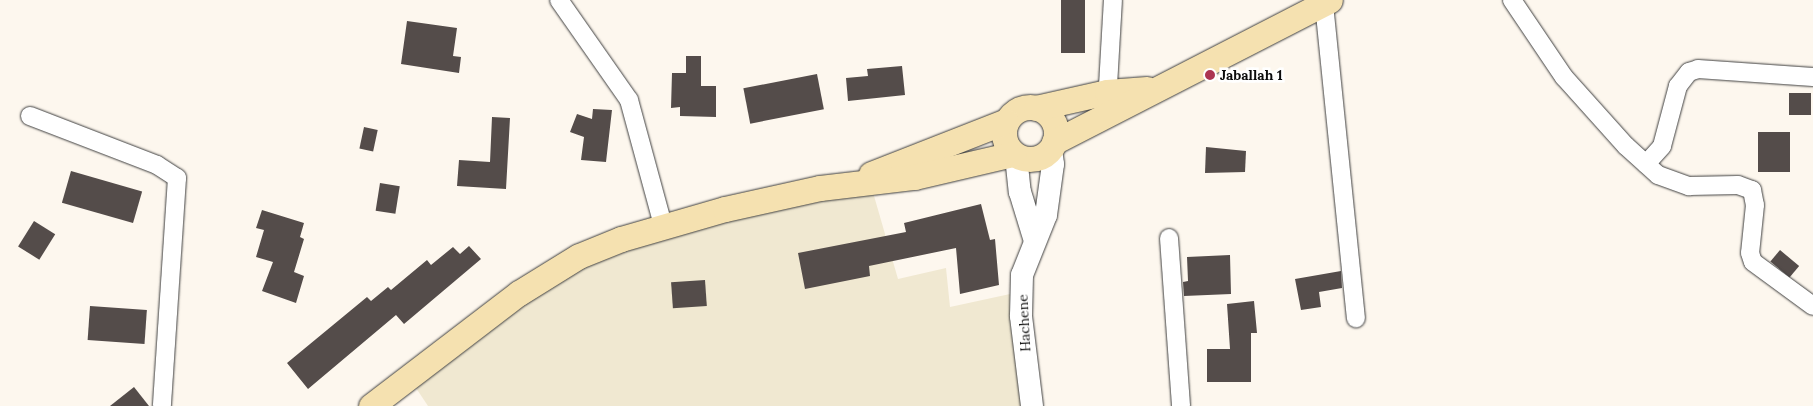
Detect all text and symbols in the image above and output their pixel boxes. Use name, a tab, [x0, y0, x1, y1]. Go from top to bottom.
place label: Jaballah 1	[1220, 67, 1283, 83]
marker: Jaballah 1	[1204, 69, 1216, 81]
street label: Hachene	[1014, 294, 1034, 352]

